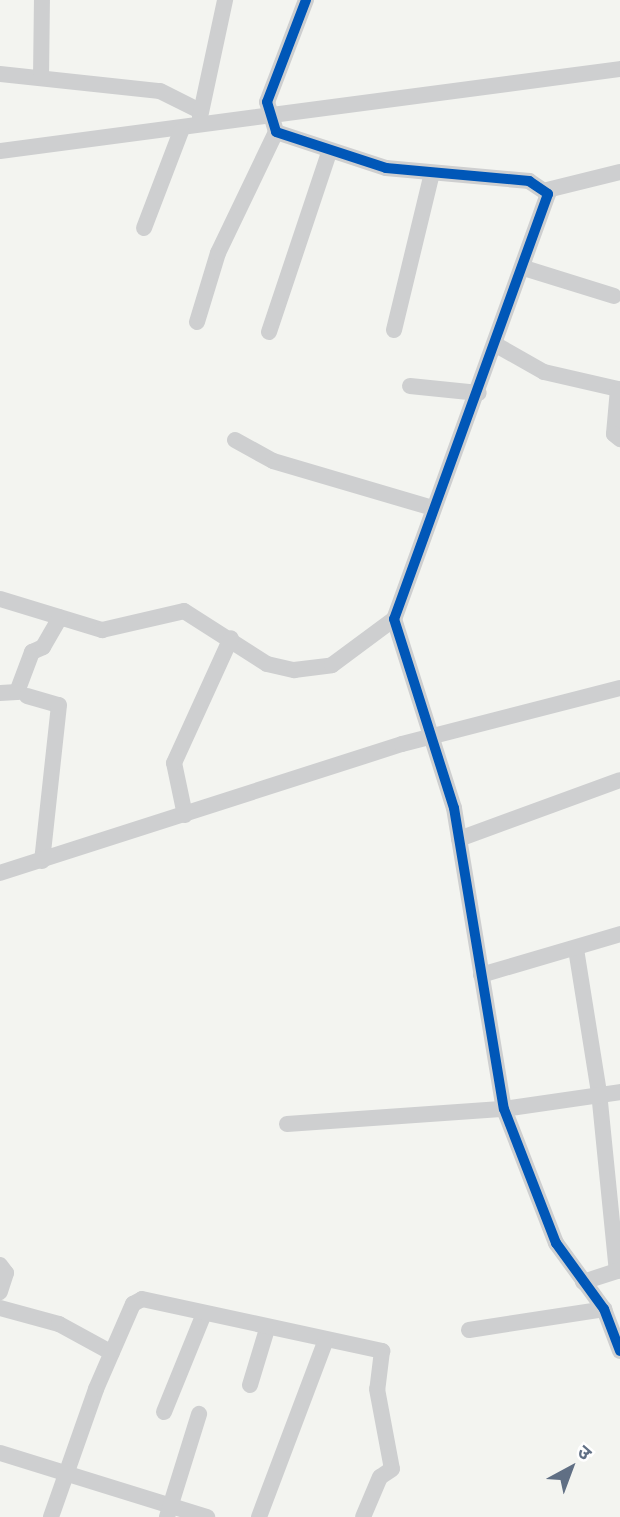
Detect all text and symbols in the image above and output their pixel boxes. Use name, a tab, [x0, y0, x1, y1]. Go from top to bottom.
north arrow	[536, 1433, 606, 1503]
text: उ	[573, 1440, 596, 1464]

